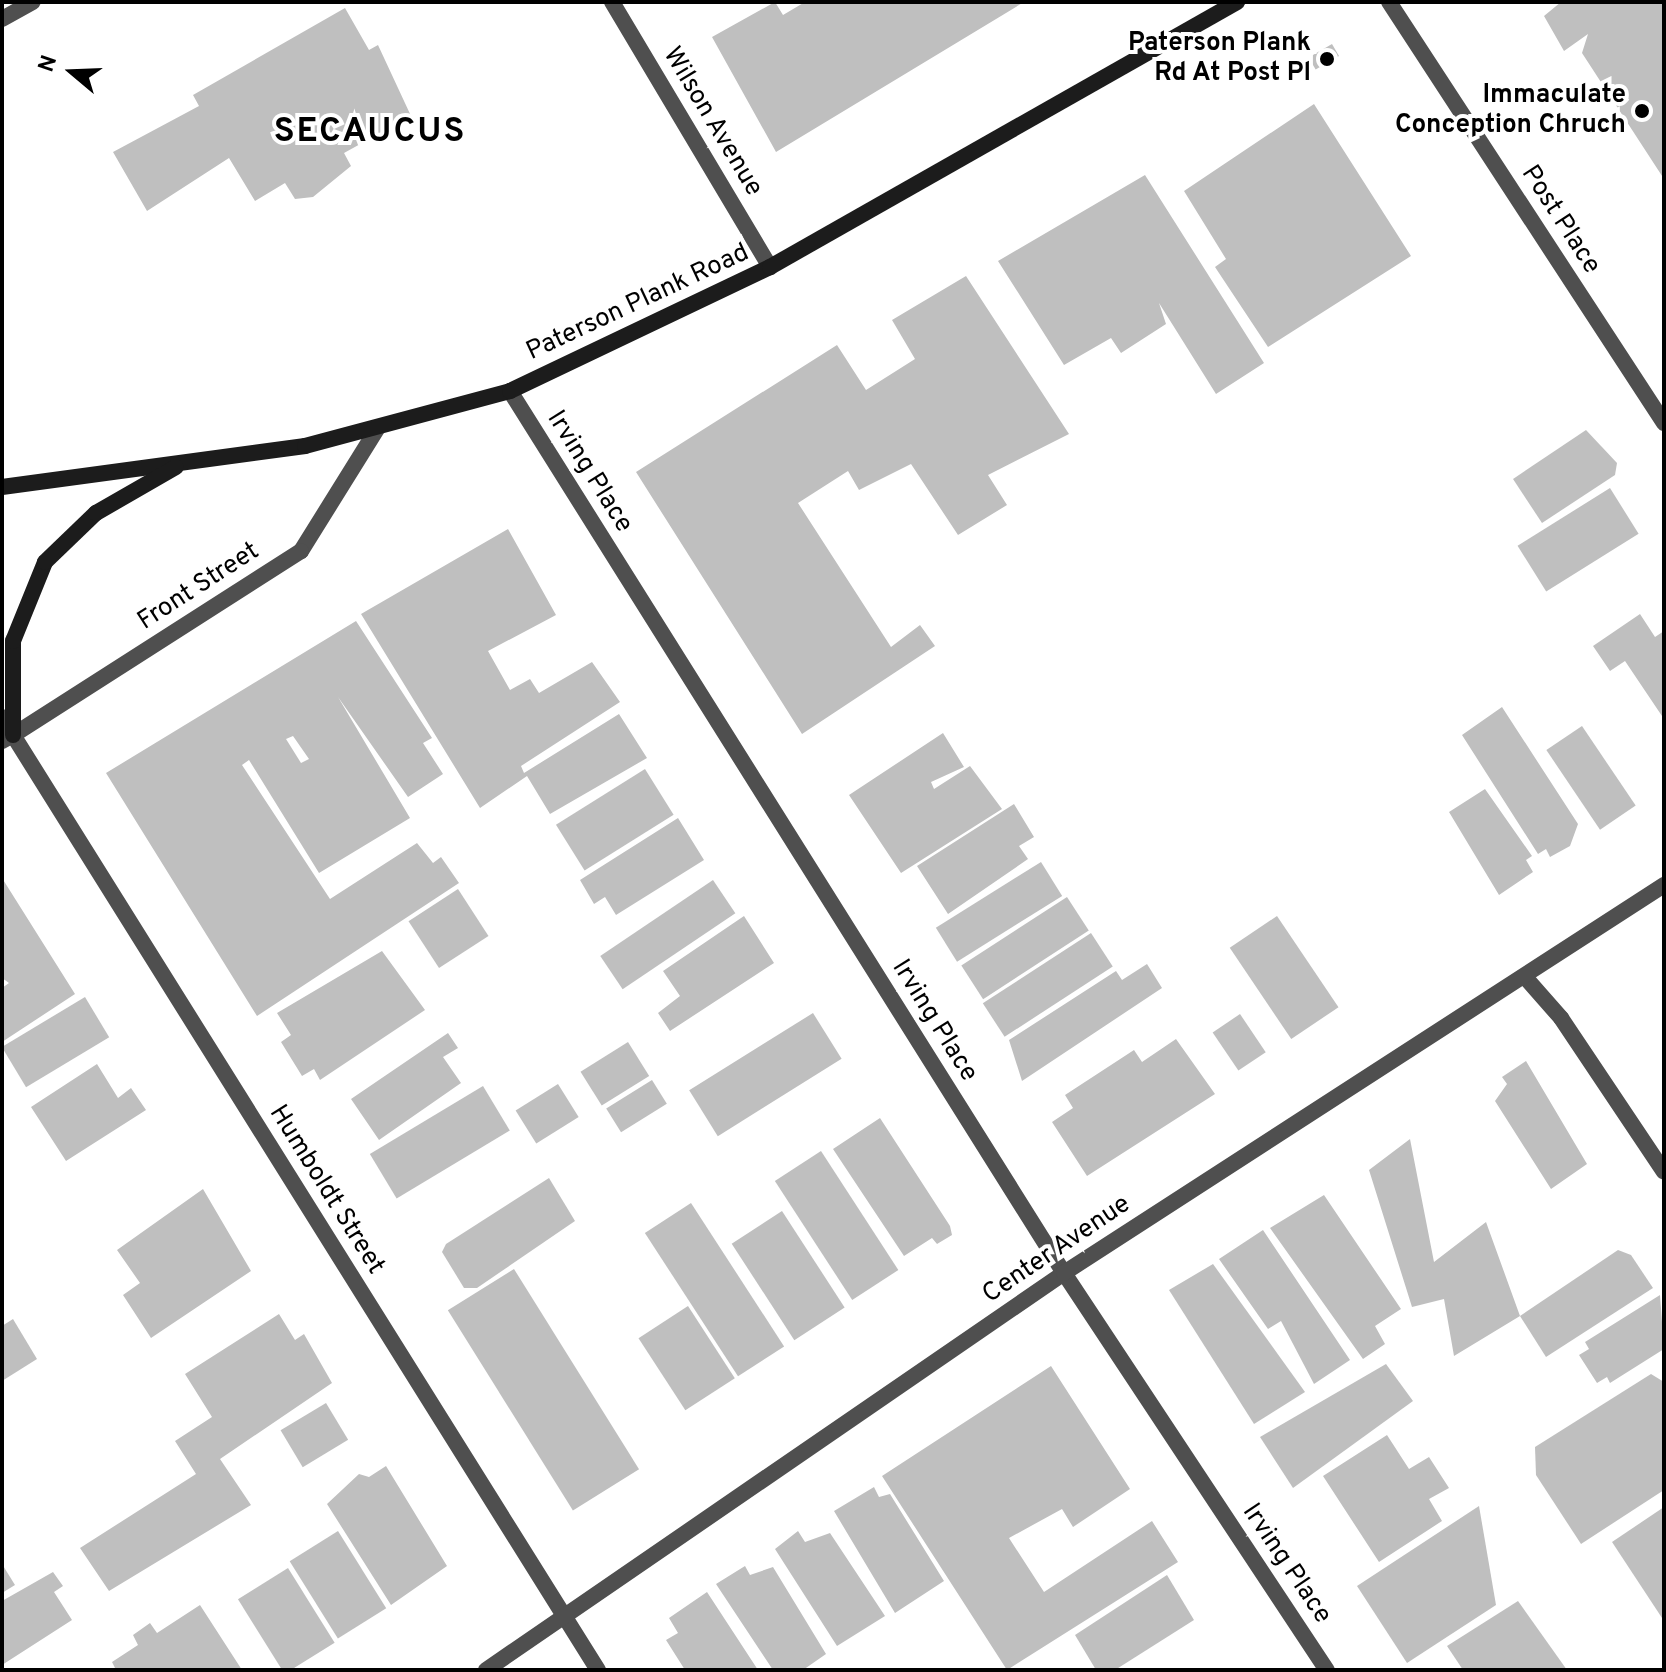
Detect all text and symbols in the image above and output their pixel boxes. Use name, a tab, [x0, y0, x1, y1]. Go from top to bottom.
place label: Paterson Plank Rd At Post Pl	[1128, 28, 1311, 90]
north arrow	[32, 32, 112, 112]
street label: Wilson Avenue	[655, 41, 769, 203]
marker: Paterson Plank Rd At Post Pl	[1318, 50, 1336, 68]
text: N	[33, 52, 64, 76]
place label: Immaculate Conception Chruch	[1395, 80, 1626, 142]
marker: Immaculate Conception Chruch	[1633, 102, 1651, 120]
district label: SECAUCUS	[274, 113, 466, 153]
street label: Post Place	[1513, 160, 1607, 280]
street label: Paterson Plank Road	[522, 238, 754, 368]
street label: Irving Place	[539, 405, 639, 539]
street label: Front Street	[133, 536, 265, 638]
street label: Irving Place	[884, 954, 984, 1088]
street label: Humboldt Street	[261, 1100, 391, 1280]
street label: Center Avenue	[977, 1189, 1137, 1311]
street label: Irving Place	[1235, 1498, 1337, 1630]

